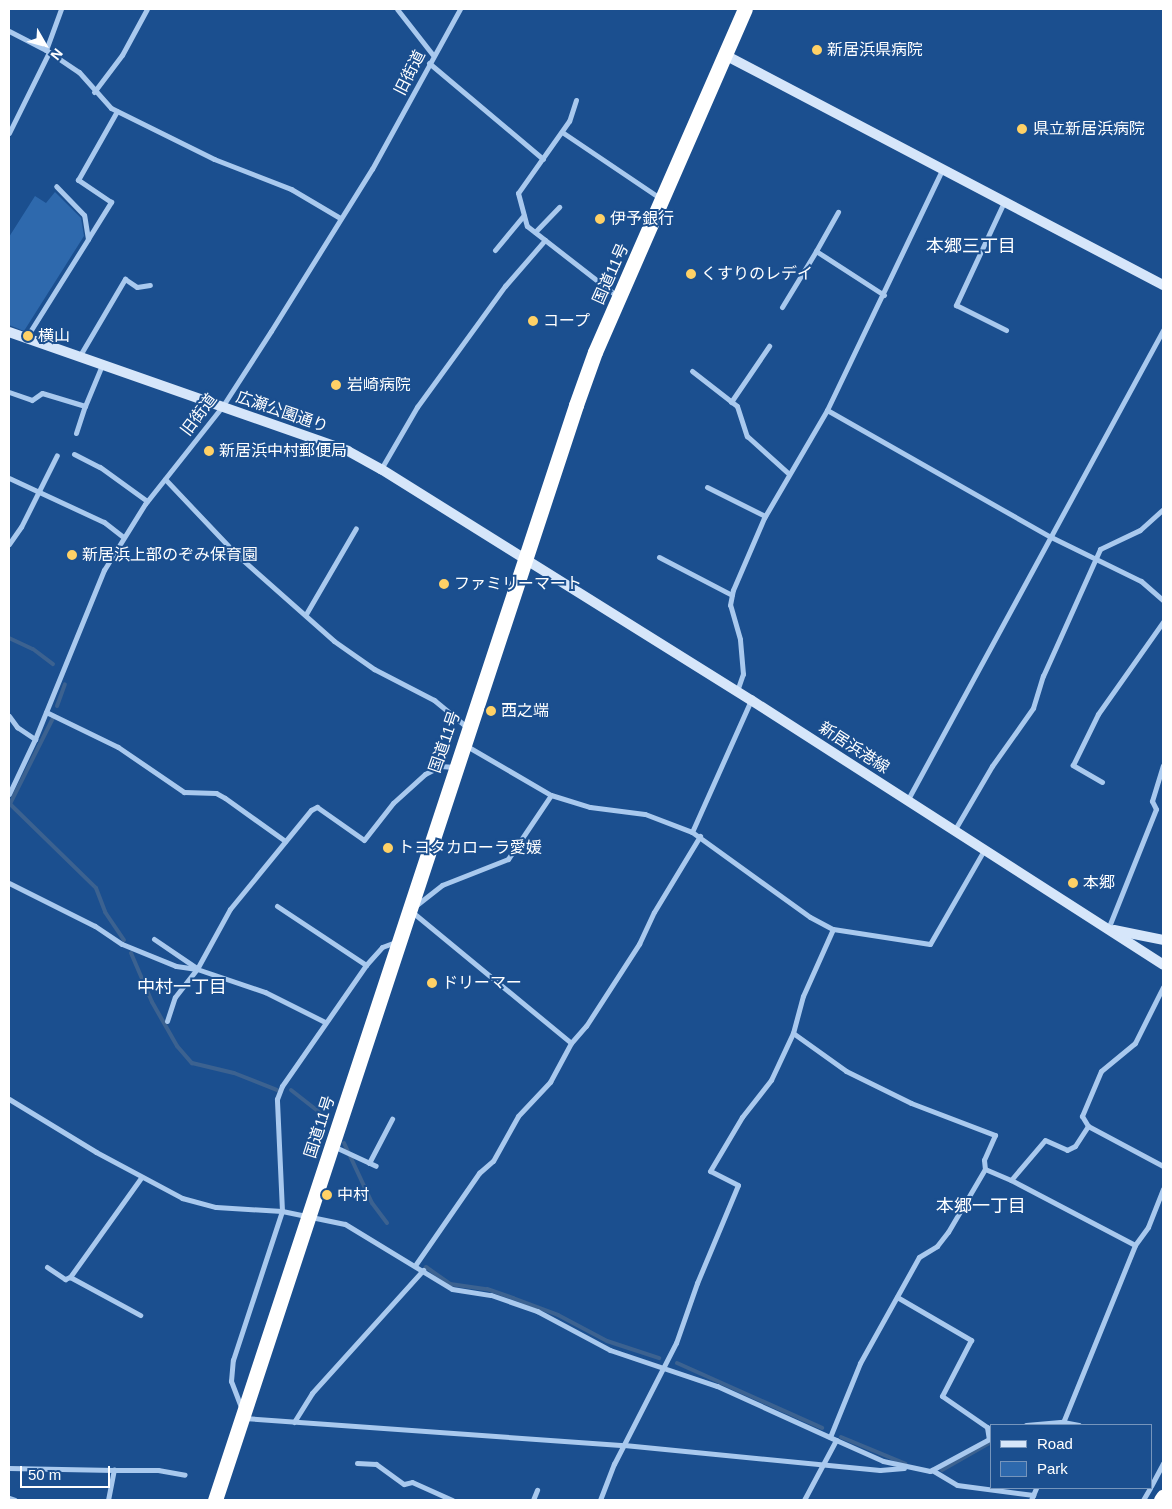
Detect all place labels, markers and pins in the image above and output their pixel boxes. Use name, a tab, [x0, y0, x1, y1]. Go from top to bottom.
place label: 新居浜県病院	[827, 40, 923, 60]
marker: 新居浜県病院	[811, 44, 823, 56]
place label: 県立新居浜病院	[1033, 119, 1145, 139]
marker: 県立新居浜病院	[1015, 122, 1029, 136]
place label: 伊予銀行	[610, 209, 674, 229]
marker: 伊予銀行	[594, 213, 606, 225]
place label: くすりのレデイ	[701, 264, 813, 284]
marker: くすりのレデイ	[685, 268, 697, 280]
place label: コープ	[543, 311, 591, 331]
marker: コープ	[527, 315, 539, 327]
place label: 横山	[38, 326, 70, 346]
marker: 横山	[22, 330, 34, 342]
place label: 岩崎病院	[347, 375, 411, 395]
marker: 岩崎病院	[329, 378, 343, 392]
place label: 新居浜中村郵便局	[219, 441, 347, 461]
marker: 新居浜中村郵便局	[203, 445, 215, 457]
place label: 新居浜上部のぞみ保育園	[82, 545, 258, 565]
marker: 新居浜上部のぞみ保育園	[66, 549, 78, 561]
place label: ファミリーマート	[454, 574, 582, 594]
marker: ファミリーマート	[438, 578, 450, 590]
place label: 西之端	[501, 701, 549, 721]
marker: 西之端	[485, 705, 497, 717]
place label: トヨタカローラ愛媛	[398, 838, 542, 858]
marker: トヨタカローラ愛媛	[382, 842, 394, 854]
place label: 本郷	[1083, 873, 1115, 893]
marker: 本郷	[1067, 877, 1079, 889]
place label: ドリーマー	[442, 973, 522, 993]
marker: ドリーマー	[426, 977, 438, 989]
place label: 中村	[337, 1185, 369, 1205]
marker: 中村	[321, 1189, 333, 1201]

